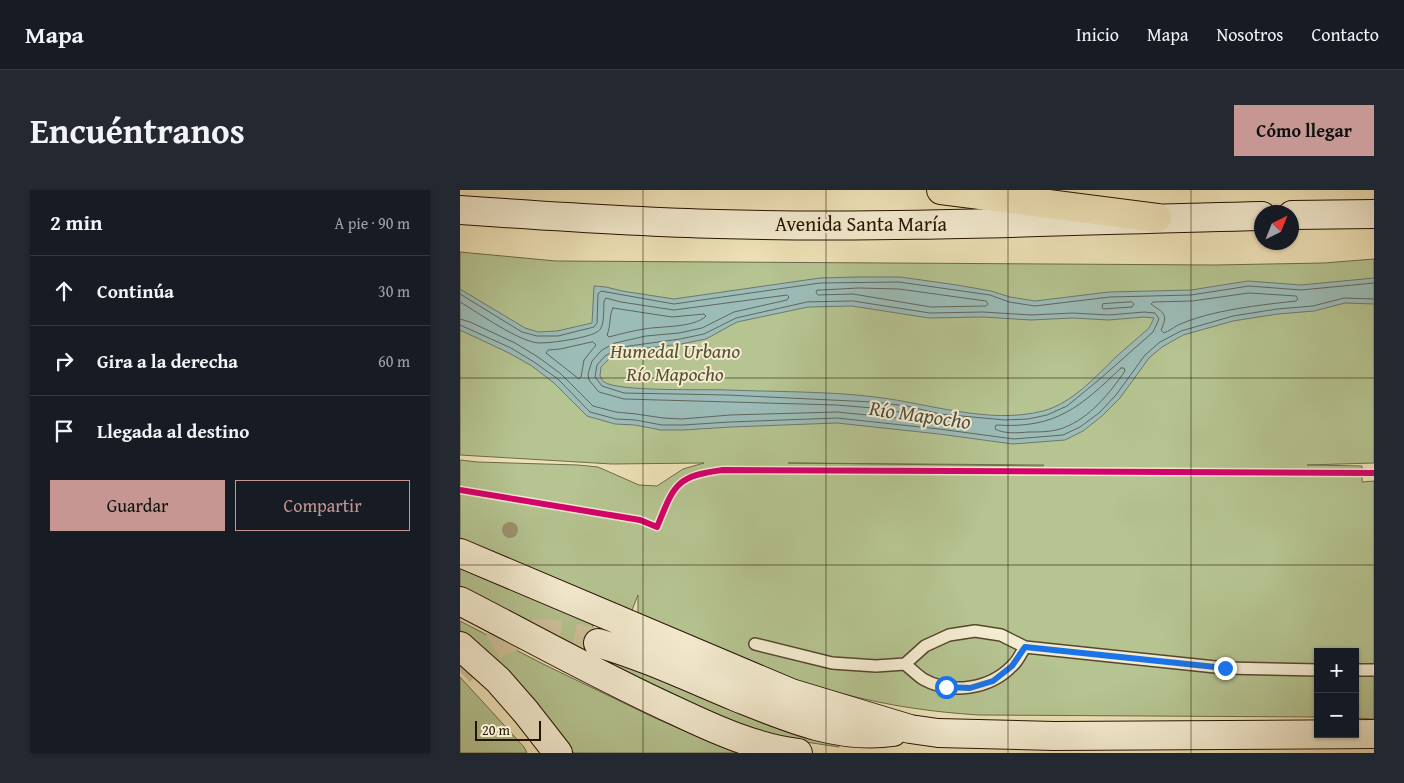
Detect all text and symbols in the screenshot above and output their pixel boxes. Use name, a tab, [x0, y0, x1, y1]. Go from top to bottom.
text: Mapa	[25, 17, 84, 52]
text: Inicio	[1076, 21, 1119, 48]
text: Mapa	[1147, 21, 1188, 48]
text: Nosotros	[1216, 21, 1284, 48]
text: Contacto	[1312, 21, 1379, 48]
text: Encuéntranos	[30, 105, 245, 156]
button: Cómo llegar	[1234, 105, 1374, 156]
north arrow	[1254, 205, 1299, 250]
text: 2 min	[50, 207, 102, 238]
street label: Avenida Santa María	[775, 209, 948, 238]
text: A pie · 90 m	[334, 211, 410, 235]
icon: ahead	[50, 277, 78, 305]
text: Continúa	[97, 277, 174, 305]
text: 30 m	[378, 279, 410, 303]
park label: Humedal Urbano Río Mapocho	[609, 336, 740, 388]
icon: right	[50, 347, 78, 375]
text: Gira a la derecha	[97, 347, 238, 375]
text: 60 m	[378, 349, 410, 373]
water label: Río Mapocho	[866, 392, 973, 437]
icon: arrive	[50, 417, 78, 445]
text: Llegada al destino	[97, 417, 249, 445]
button: Guardar	[50, 480, 225, 531]
button: Compartir	[235, 480, 410, 531]
map controls	[1314, 648, 1359, 738]
button: +	[1314, 648, 1359, 693]
route end	[1214, 657, 1237, 680]
route start	[935, 676, 958, 699]
button: −	[1314, 693, 1359, 738]
scale bar	[475, 718, 541, 741]
text: 20 m	[482, 720, 510, 740]

